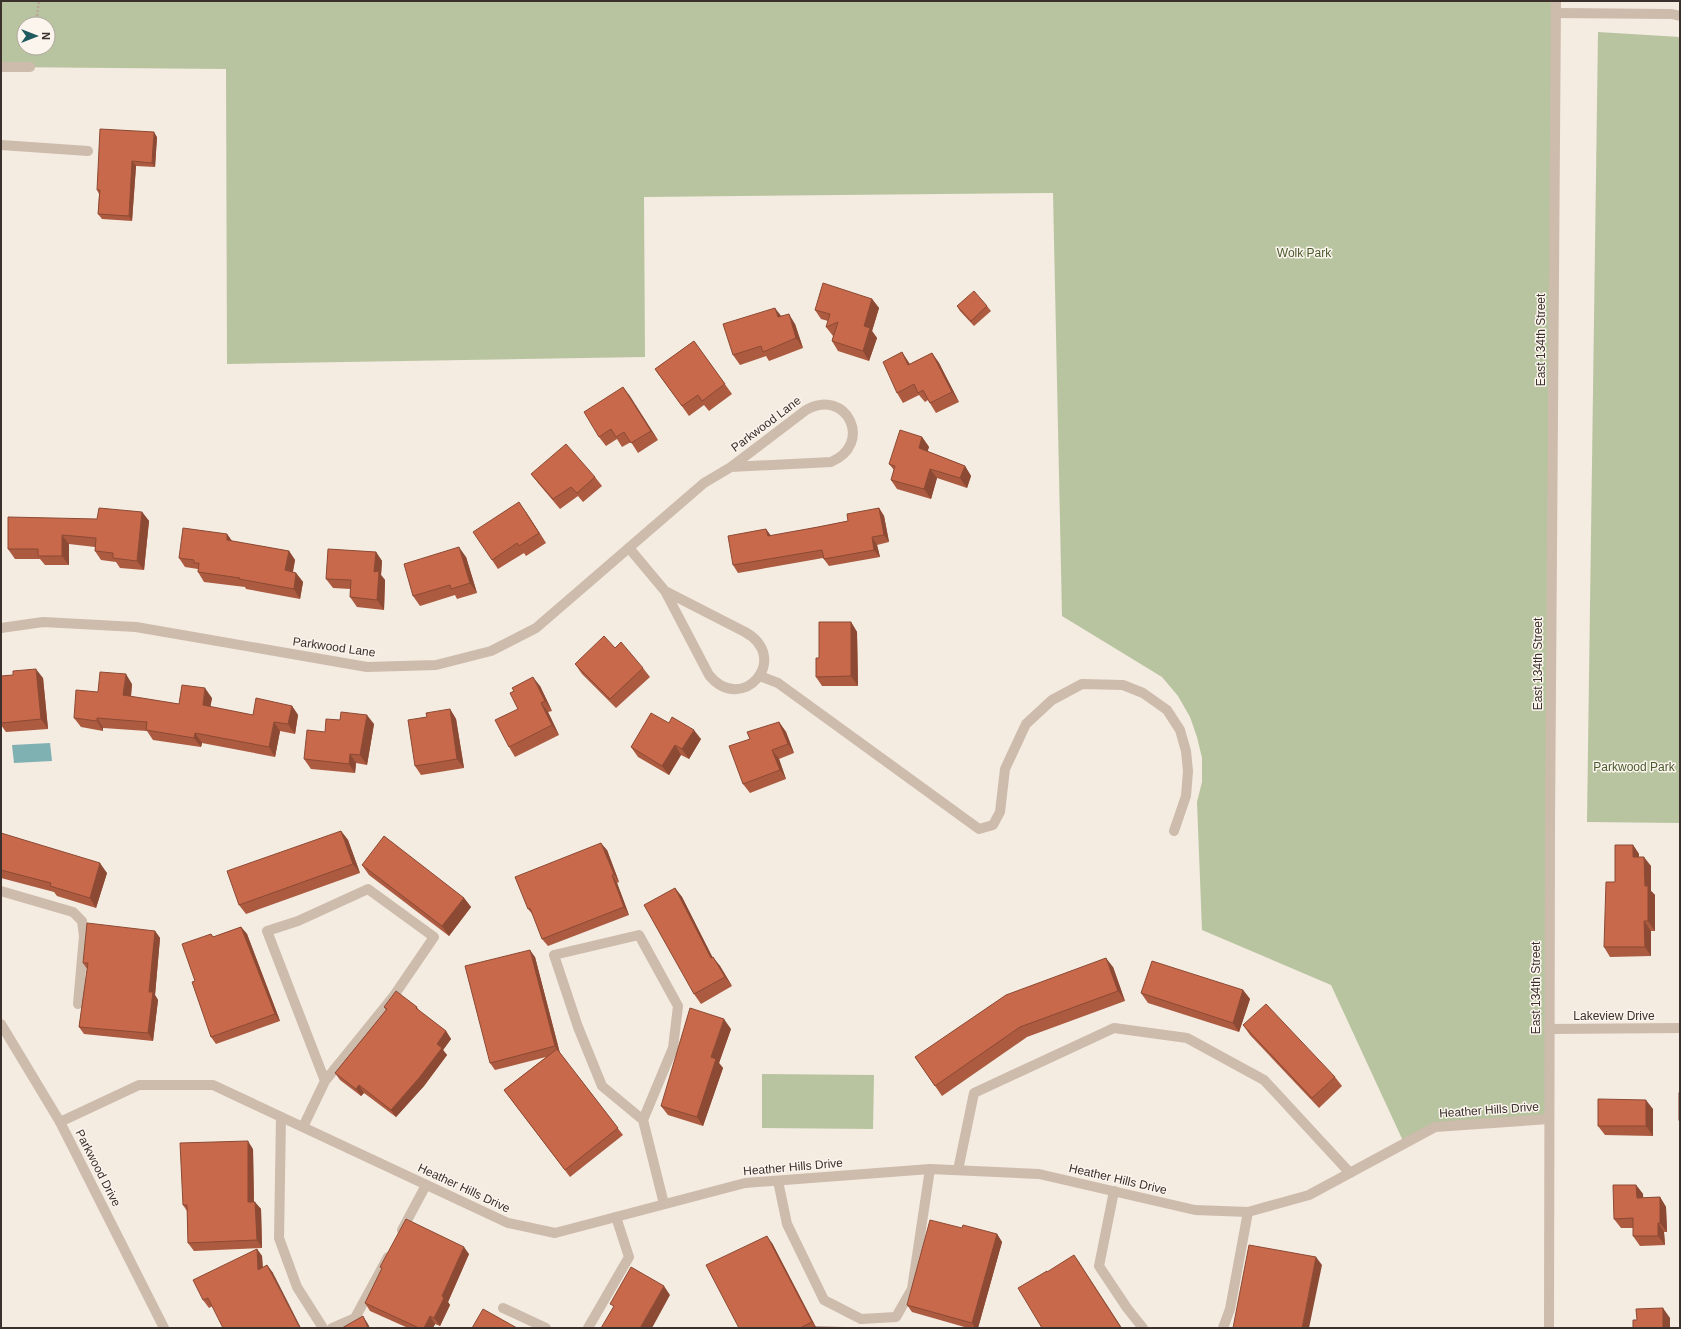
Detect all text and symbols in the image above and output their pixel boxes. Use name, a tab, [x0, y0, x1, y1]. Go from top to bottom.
north arrow	[16, 16, 56, 56]
text: N	[40, 32, 52, 40]
park label: Wolk Park	[1277, 246, 1332, 260]
street label: East 134th Street	[1534, 293, 1548, 386]
street label: Parkwood Lane	[728, 393, 804, 455]
street label: East 134th Street	[1531, 617, 1545, 710]
street label: Parkwood Lane	[292, 634, 377, 660]
park label: Parkwood Park	[1593, 760, 1676, 774]
street label: East 134th Street	[1529, 941, 1543, 1034]
street label: Lakeview Drive	[1573, 1009, 1655, 1023]
street label: Heather Hills Drive	[1439, 1100, 1540, 1120]
street label: Parkwood Drive	[73, 1127, 124, 1209]
street label: Heather Hills Drive	[743, 1156, 844, 1178]
street label: Heather Hills Drive	[416, 1161, 513, 1216]
street label: Heather Hills Drive	[1068, 1161, 1169, 1197]

